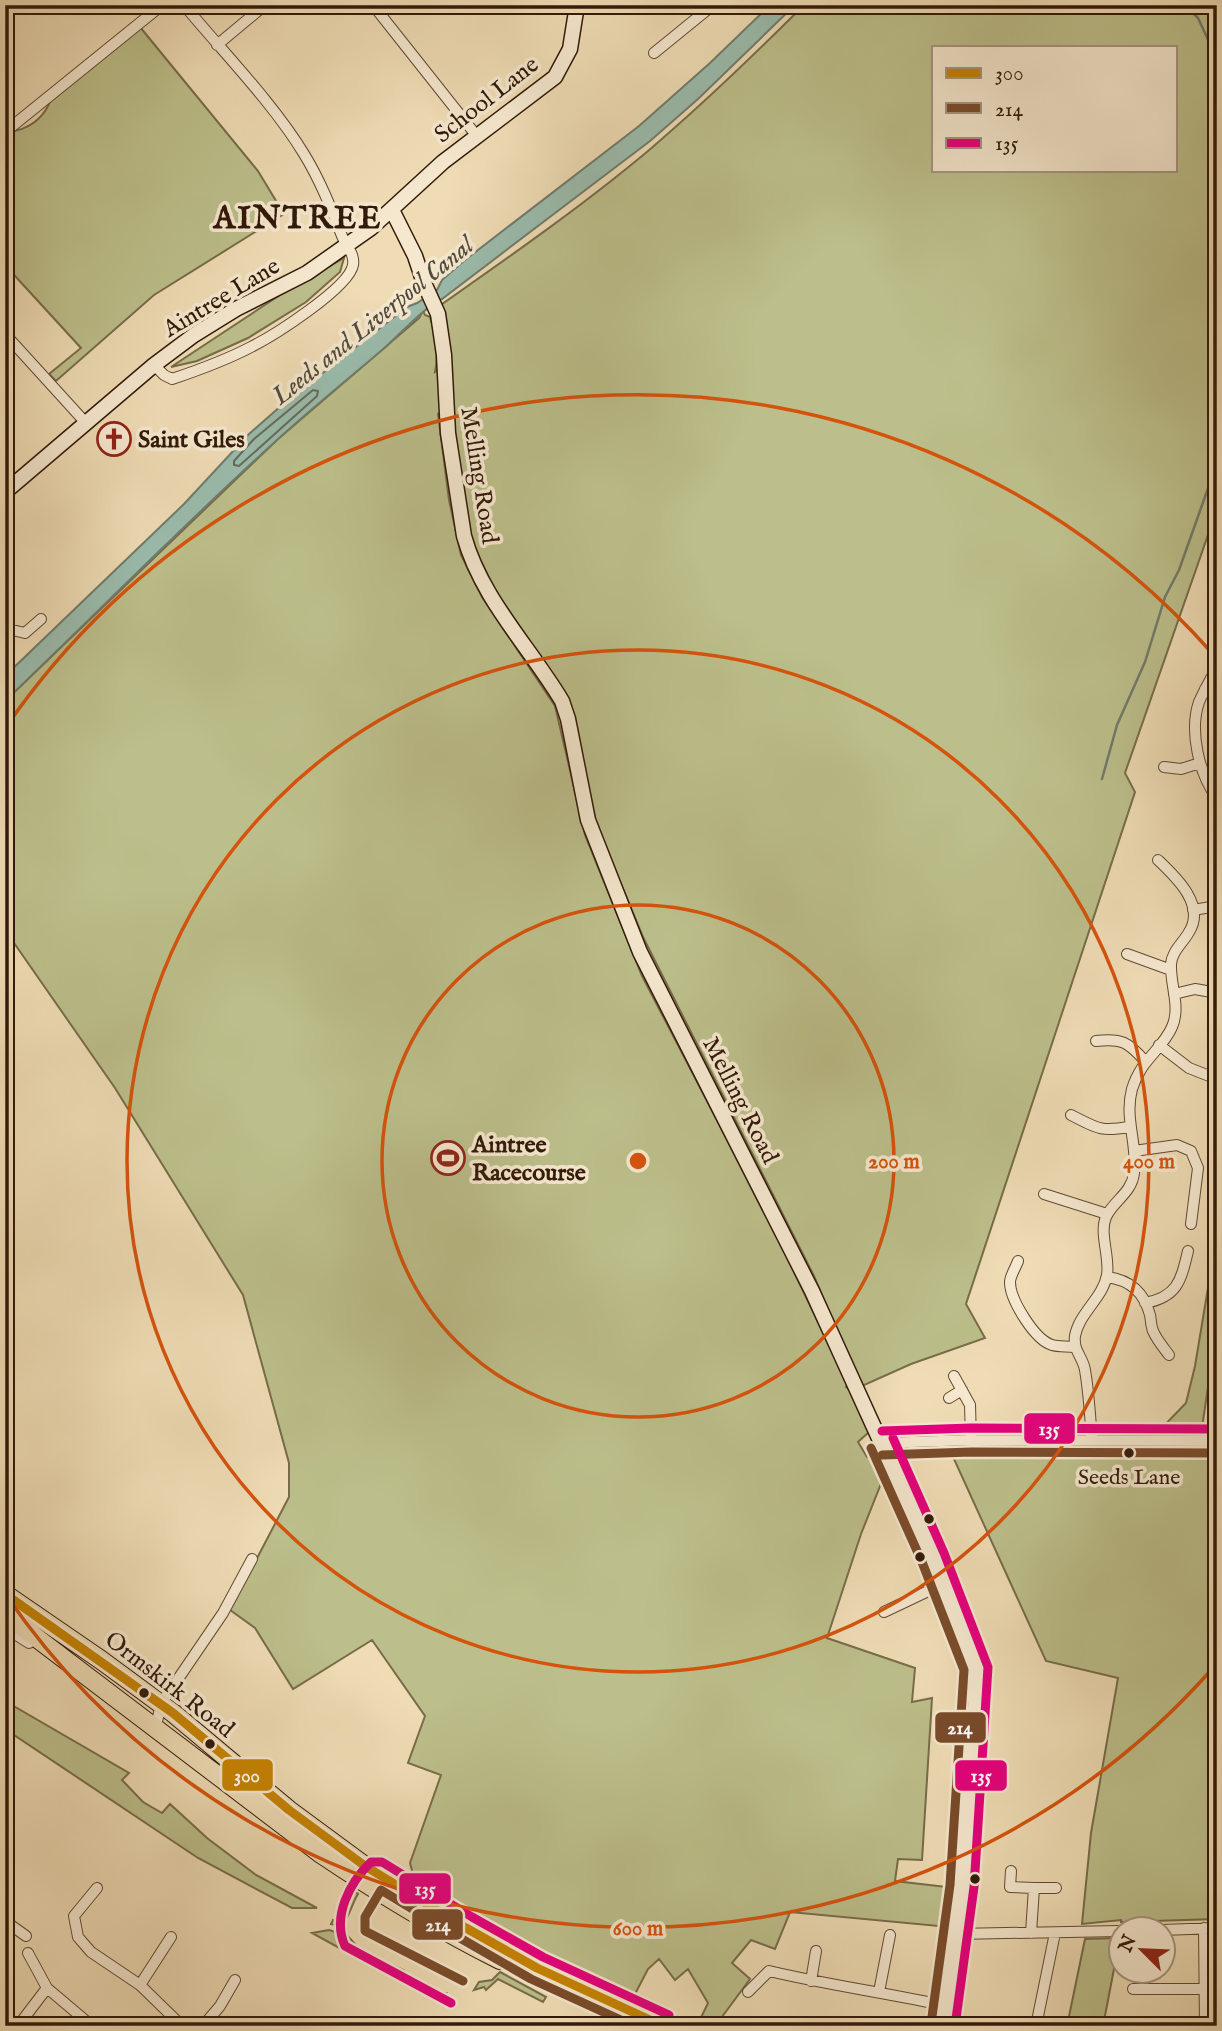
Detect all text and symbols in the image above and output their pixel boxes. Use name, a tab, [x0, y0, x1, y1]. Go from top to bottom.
legend	[932, 46, 1176, 172]
street label: School Lane	[428, 50, 545, 151]
text: 300	[995, 61, 1023, 88]
text: 214	[995, 97, 1024, 124]
text: 135	[995, 131, 1019, 158]
district label: AINTREE	[212, 199, 382, 240]
water label: Leeds and Liverpool Canal	[264, 228, 482, 413]
street label: Aintree Lane	[157, 251, 286, 346]
street label: Melling Road	[452, 405, 505, 546]
church icon: Saint Giles	[95, 420, 133, 458]
place label: Saint Giles	[138, 425, 245, 456]
street label: Melling Road	[694, 1032, 785, 1169]
place label: Aintree Racecourse	[471, 1130, 586, 1189]
sports icon: Aintree Racecourse	[429, 1139, 467, 1177]
centre of rings	[626, 1149, 650, 1173]
text: 200 m	[868, 1149, 920, 1176]
text: 400 m	[1123, 1149, 1176, 1176]
line badge: 135	[1023, 1412, 1076, 1445]
text: 135	[1038, 1418, 1060, 1442]
marker: Seeds Lane	[1122, 1446, 1136, 1460]
place label: Seeds Lane	[1078, 1464, 1180, 1492]
unlabelled marker	[922, 1512, 936, 1526]
unlabelled marker	[913, 1550, 927, 1564]
street label: Ormskirk Road	[98, 1625, 240, 1746]
unlabelled marker	[137, 1686, 151, 1700]
line badge: 214	[934, 1711, 987, 1744]
text: 214	[947, 1717, 973, 1741]
unlabelled marker	[203, 1737, 217, 1751]
line badge: 300	[221, 1758, 274, 1792]
line badge: 135	[954, 1759, 1008, 1792]
text: 300	[234, 1765, 260, 1789]
text: 135	[970, 1765, 992, 1789]
line badge: 135	[398, 1872, 452, 1905]
unlabelled marker	[968, 1872, 982, 1886]
text: 135	[414, 1878, 436, 1902]
line badge: 214	[411, 1908, 464, 1941]
text: 214	[425, 1914, 451, 1938]
text: 600 m	[613, 1916, 664, 1943]
north arrow	[1106, 1916, 1176, 1986]
text: N	[1114, 1931, 1143, 1957]

